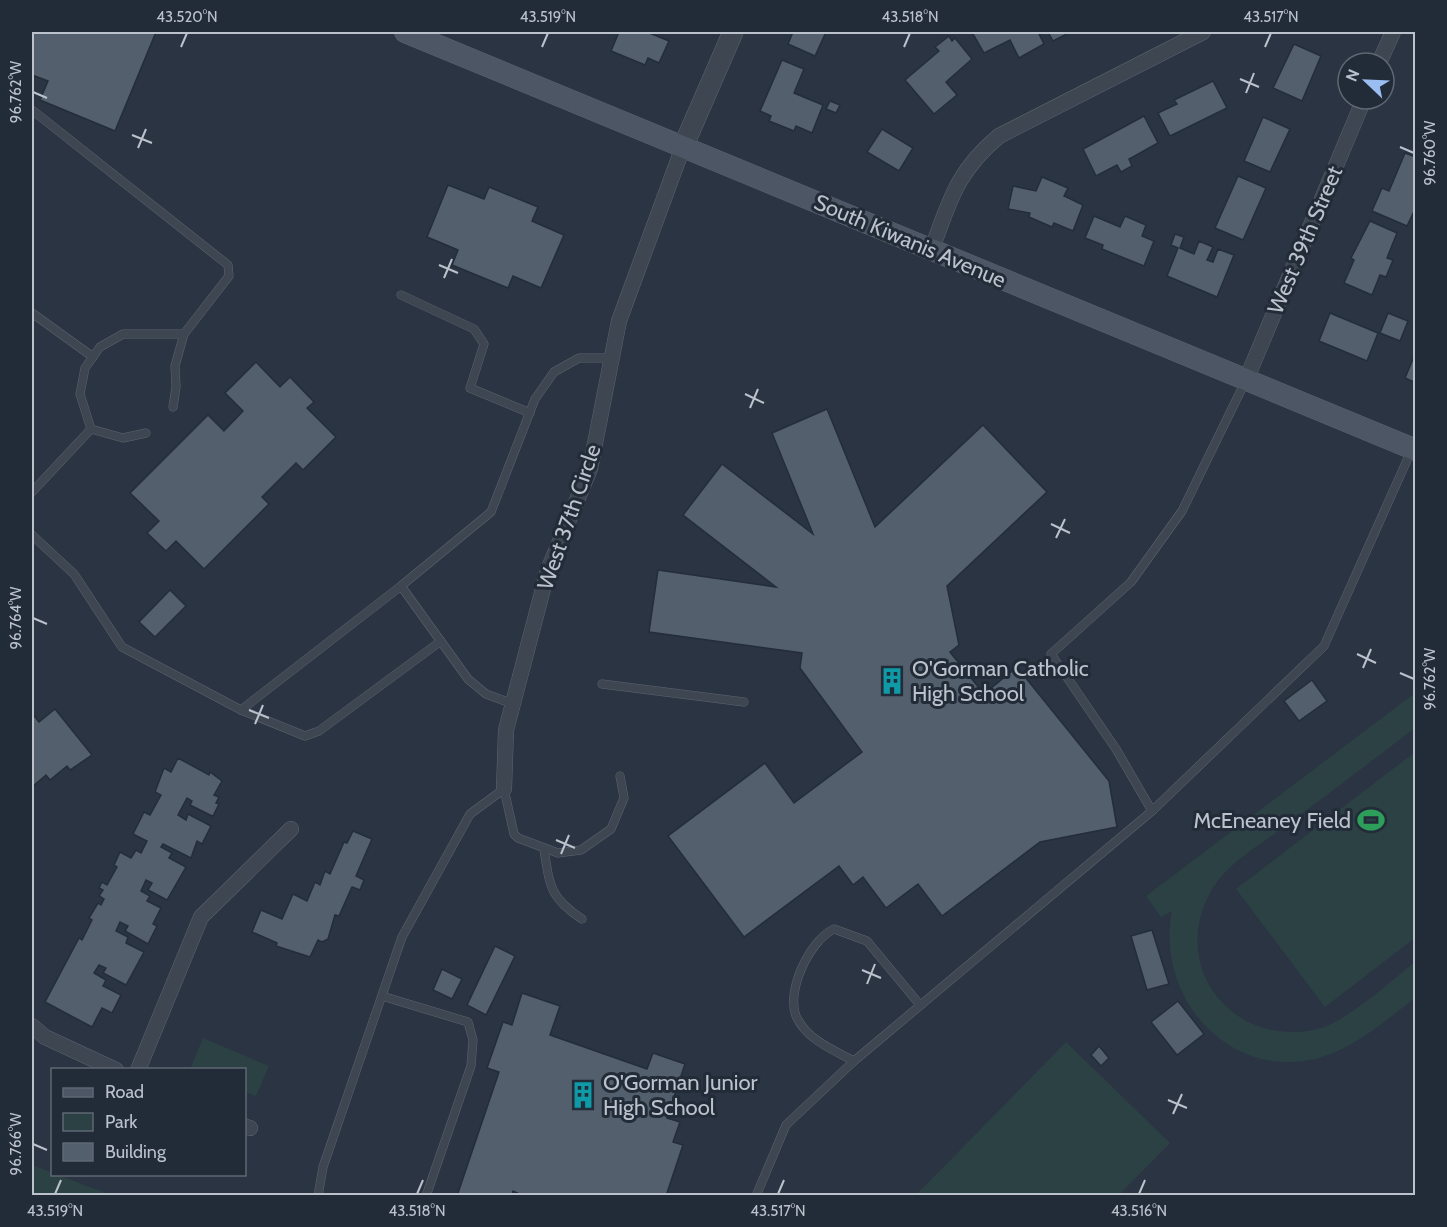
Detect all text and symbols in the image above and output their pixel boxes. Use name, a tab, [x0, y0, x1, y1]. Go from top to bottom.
text: 43.520°N	[156, 8, 218, 26]
text: 43.519°N	[520, 8, 576, 26]
text: 43.518°N	[882, 8, 938, 26]
text: 43.517°N	[1243, 8, 1299, 26]
north arrow	[1336, 51, 1396, 111]
text: 96.762°W	[7, 60, 25, 123]
text: N	[1342, 66, 1364, 84]
text: 96.760°W	[1421, 120, 1439, 185]
street label: West 39th Street	[1262, 162, 1349, 318]
street label: South Kiwanis Avenue	[810, 188, 1010, 294]
street label: West 37th Circle	[532, 441, 606, 593]
text: 96.764°W	[7, 586, 25, 649]
text: 96.762°W	[1421, 647, 1439, 710]
place label: O'Gorman Catholic High School	[912, 655, 1089, 707]
building icon: O'Gorman Catholic High School	[877, 666, 907, 696]
sports icon: McEneaney Field	[1356, 805, 1386, 835]
place label: McEneaney Field	[1193, 807, 1351, 834]
legend	[51, 1068, 246, 1176]
place label: O'Gorman Junior High School	[603, 1069, 758, 1121]
building icon: O'Gorman Junior High School	[568, 1080, 598, 1110]
text: Road	[105, 1081, 144, 1103]
text: Park	[105, 1111, 138, 1133]
text: 96.766°W	[7, 1112, 25, 1175]
text: Building	[105, 1141, 167, 1163]
text: 43.519°N	[27, 1202, 83, 1220]
text: 43.518°N	[389, 1202, 445, 1220]
text: 43.517°N	[750, 1202, 806, 1220]
text: 43.516°N	[1111, 1202, 1167, 1220]

